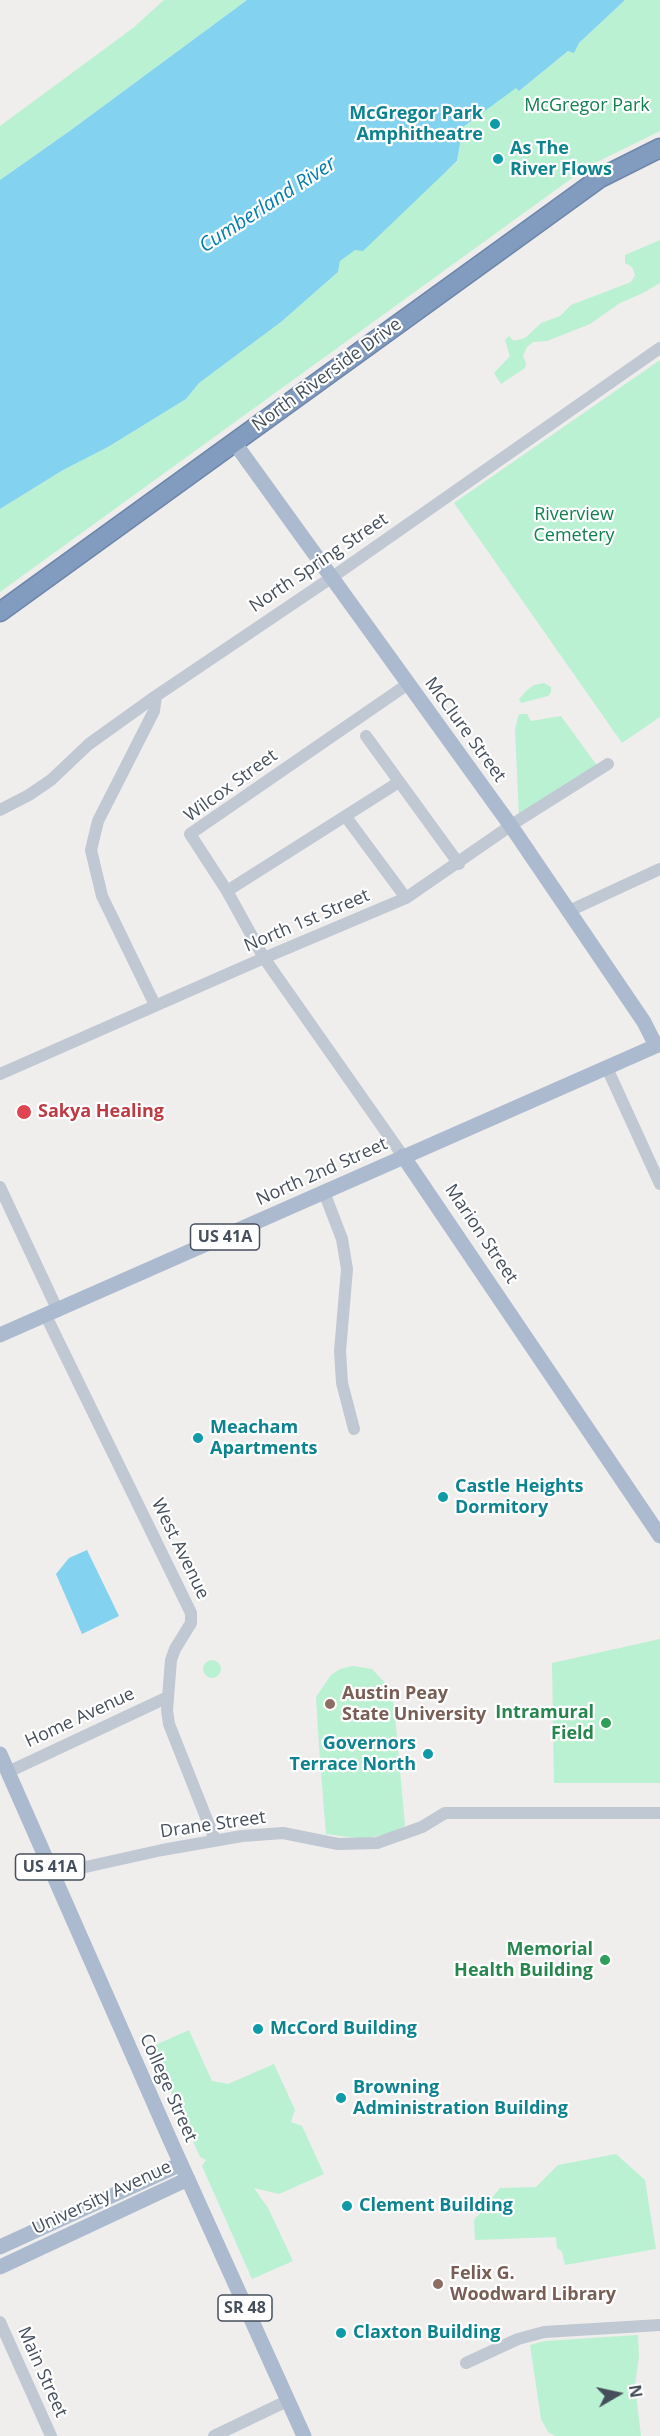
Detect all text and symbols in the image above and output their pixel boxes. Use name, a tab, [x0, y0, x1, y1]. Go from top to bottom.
park label: McGregor Park	[524, 95, 650, 117]
place label: McGregor Park Amphitheatre	[349, 103, 483, 146]
marker: McGregor Park Amphitheatre	[488, 117, 502, 131]
place label: As The River Flows	[510, 138, 612, 180]
water label: Cumberland River	[195, 152, 341, 258]
marker: As The River Flows	[491, 152, 505, 166]
street label: North Riverside Drive	[248, 314, 406, 436]
park label: Riverview Cemetery	[533, 504, 615, 546]
street label: North Spring Street	[246, 509, 392, 617]
street label: McClure Street	[420, 673, 510, 787]
street label: Wilcox Street	[180, 745, 282, 827]
street label: North 1st Street	[241, 885, 373, 957]
place label: Sakya Healing	[38, 1101, 164, 1123]
marker: Sakya Healing	[15, 1103, 33, 1121]
street label: North 2nd Street	[253, 1133, 391, 1211]
street label: Marion Street	[440, 1180, 522, 1288]
road number: US 41A	[190, 1224, 260, 1250]
place label: Meacham Apartments	[210, 1417, 318, 1460]
marker: Meacham Apartments	[191, 1431, 205, 1445]
place label: Castle Heights Dormitory	[455, 1476, 584, 1518]
marker: Castle Heights Dormitory	[436, 1490, 450, 1504]
street label: West Avenue	[146, 1495, 214, 1603]
street label: Home Avenue	[22, 1683, 138, 1753]
place label: Austin Peay State University	[342, 1683, 486, 1726]
marker: Austin Peay State University	[323, 1697, 337, 1711]
place label: Intramural Field	[495, 1702, 594, 1744]
marker: Intramural Field	[599, 1716, 613, 1730]
place label: Governors Terrace North	[290, 1733, 416, 1776]
marker: Governors Terrace North	[421, 1747, 435, 1761]
street label: Drane Street	[159, 1807, 267, 1843]
road number: US 41A	[16, 1854, 84, 1880]
place label: Memorial Health Building	[454, 1939, 593, 1982]
marker: Memorial Health Building	[598, 1953, 612, 1967]
place label: McCord Building	[270, 2018, 417, 2040]
marker: McCord Building	[251, 2022, 265, 2036]
street label: College Street	[135, 2031, 201, 2145]
place label: Browning Administration Building	[353, 2077, 568, 2120]
marker: Browning Administration Building	[334, 2091, 348, 2105]
street label: University Avenue	[29, 2156, 175, 2240]
place label: Clement Building	[359, 2195, 513, 2217]
marker: Clement Building	[340, 2199, 354, 2213]
place label: Felix G. Woodward Library	[450, 2263, 616, 2306]
marker: Felix G. Woodward Library	[431, 2277, 445, 2291]
road number: SR 48	[218, 2295, 272, 2321]
place label: Claxton Building	[353, 2322, 500, 2344]
street label: Main Street	[12, 2323, 72, 2421]
marker: Claxton Building	[334, 2326, 348, 2340]
north arrow	[588, 2364, 648, 2424]
text: N	[624, 2383, 648, 2399]

